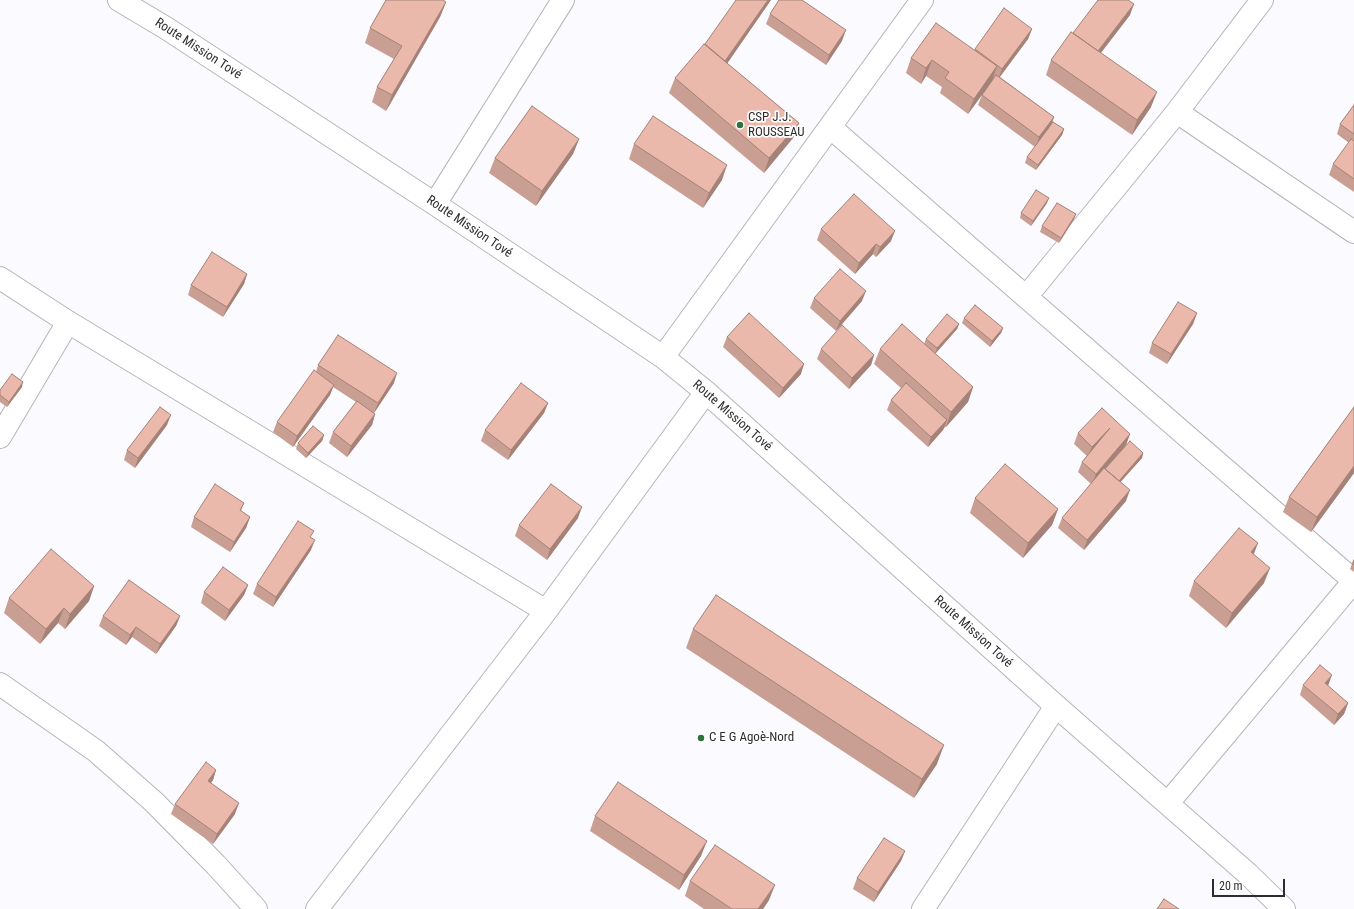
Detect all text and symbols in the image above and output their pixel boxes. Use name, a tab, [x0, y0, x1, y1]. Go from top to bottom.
street label: Route Mission Tové	[152, 15, 244, 83]
place label: CSP J.J. ROUSSEAU	[748, 110, 805, 141]
marker: CSP J.J. ROUSSEAU	[735, 120, 745, 130]
street label: Route Mission Tové	[423, 193, 515, 261]
street label: Route Mission Tové	[689, 377, 775, 455]
street label: Route Mission Tové	[931, 593, 1015, 671]
place label: C E G Agoè-Nord	[709, 730, 794, 746]
marker: C E G Agoè-Nord	[696, 733, 706, 743]
scale bar	[1214, 871, 1287, 897]
text: 20 m	[1219, 879, 1243, 893]

